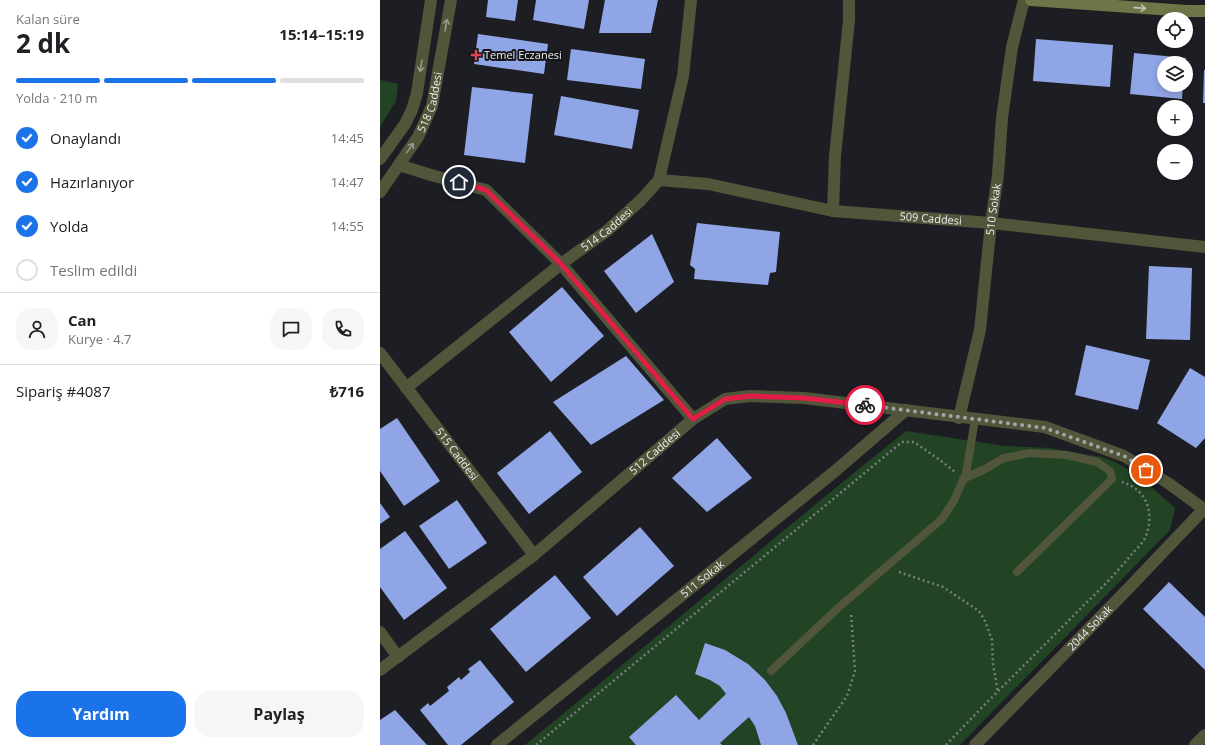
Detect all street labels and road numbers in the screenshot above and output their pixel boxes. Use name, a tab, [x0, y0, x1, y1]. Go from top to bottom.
street label: 518 Caddesi	[413, 71, 445, 135]
street label: 510 Sokak	[982, 182, 1004, 236]
street label: 514 Caddesi	[578, 203, 635, 254]
street label: 509 Caddesi	[899, 208, 962, 228]
street label: 515 Caddesi	[432, 424, 482, 483]
street label: 512 Caddesi	[626, 425, 683, 477]
street label: 511 Sokak	[677, 556, 727, 601]
street label: 2044 Sokak	[1064, 601, 1115, 654]

